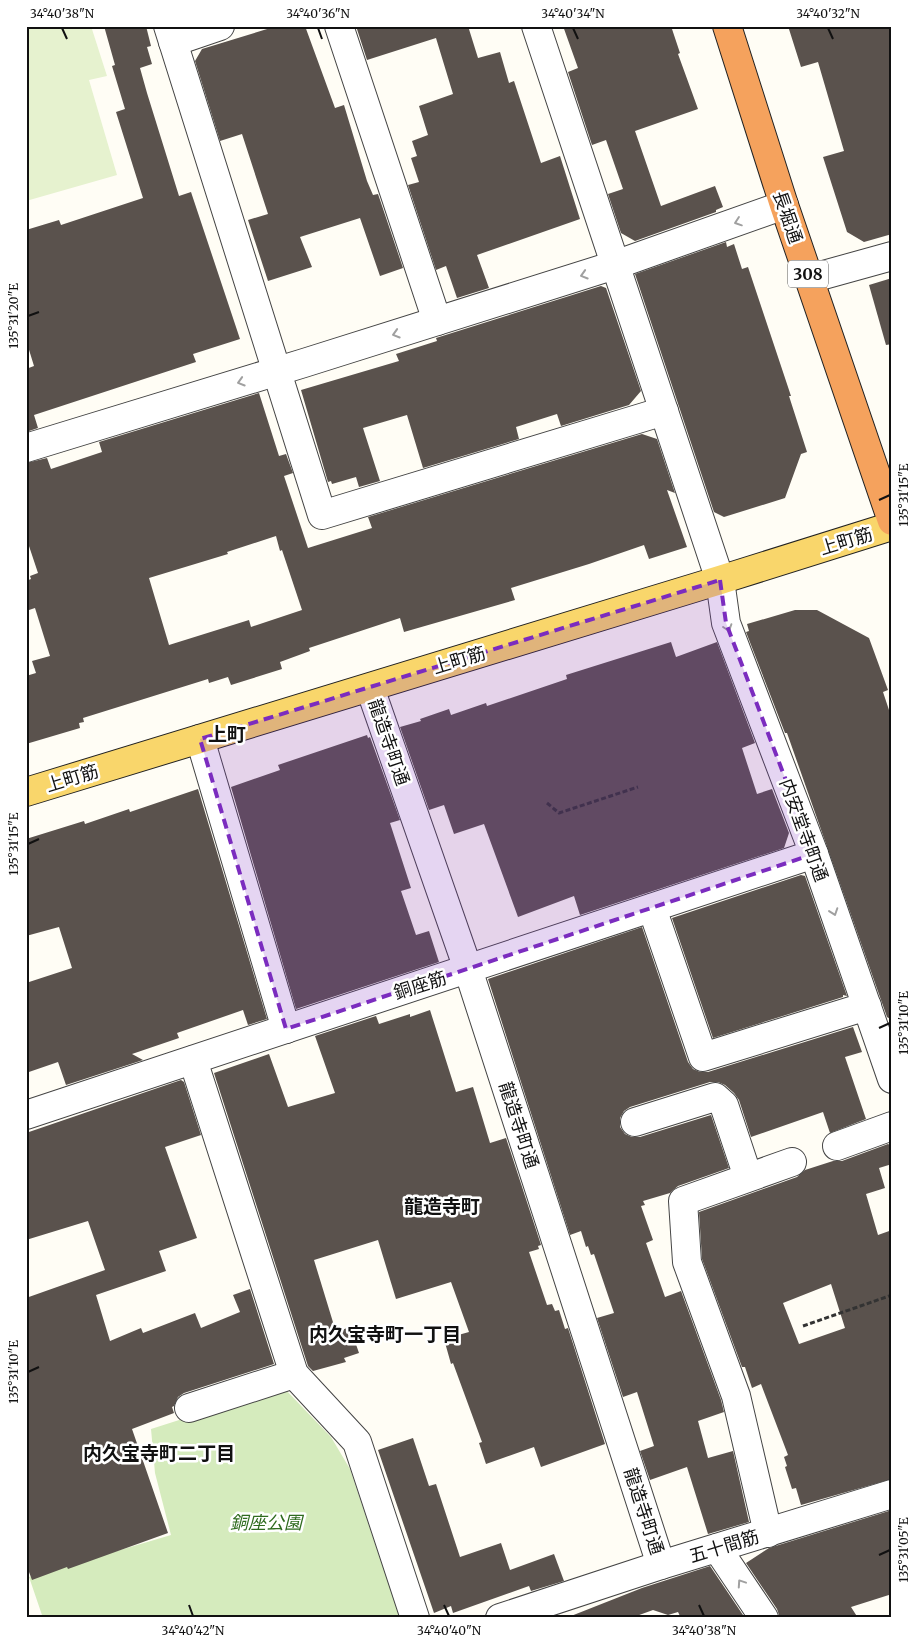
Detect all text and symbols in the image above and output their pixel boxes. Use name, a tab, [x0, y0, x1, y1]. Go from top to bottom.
text: 34°40'38"N	[30, 6, 95, 21]
text: 34°40'36"N	[286, 6, 351, 21]
text: 34°40'34"N	[541, 6, 605, 21]
text: 34°40'32"N	[796, 6, 861, 21]
street label: 長堀通	[768, 188, 808, 246]
one-way arrow	[734, 216, 743, 226]
road number: 308	[788, 260, 828, 288]
one-way arrow	[581, 269, 589, 279]
text: 135°31'20"E	[6, 283, 21, 349]
one-way arrow	[392, 328, 400, 338]
one-way arrow	[237, 377, 245, 387]
text: 135°31'15"E	[896, 463, 911, 526]
street label: 上町筋	[817, 522, 875, 560]
one-way arrow	[722, 623, 732, 632]
street label: 上町筋	[430, 641, 488, 679]
street label: 龍造寺町通	[363, 696, 415, 788]
district label: 上町	[208, 722, 246, 746]
street label: 上町筋	[43, 759, 101, 797]
street label: 内安堂寺町通	[775, 775, 833, 885]
text: 135°31'15"E	[6, 812, 21, 875]
one-way arrow	[828, 907, 838, 915]
street label: 銅座筋	[391, 966, 449, 1004]
text: 135°31'10"E	[896, 991, 911, 1055]
street label: 龍造寺町通	[494, 1079, 544, 1171]
district label: 龍造寺町	[404, 1194, 480, 1218]
district label: 内久宝寺町一丁目	[309, 1322, 461, 1346]
text: 135°31'10"E	[6, 1340, 21, 1404]
district label: 内久宝寺町二丁目	[83, 1441, 235, 1465]
street label: 龍造寺町通	[619, 1465, 669, 1557]
park label: 銅座公園	[230, 1511, 305, 1534]
text: 135°31'05"E	[896, 1517, 911, 1583]
street label: 五十間筋	[686, 1524, 762, 1568]
one-way arrow	[738, 1579, 747, 1589]
text: 34°40'42"N	[162, 1623, 225, 1638]
text: 34°40'40"N	[417, 1623, 482, 1638]
text: 34°40'38"N	[672, 1623, 737, 1638]

